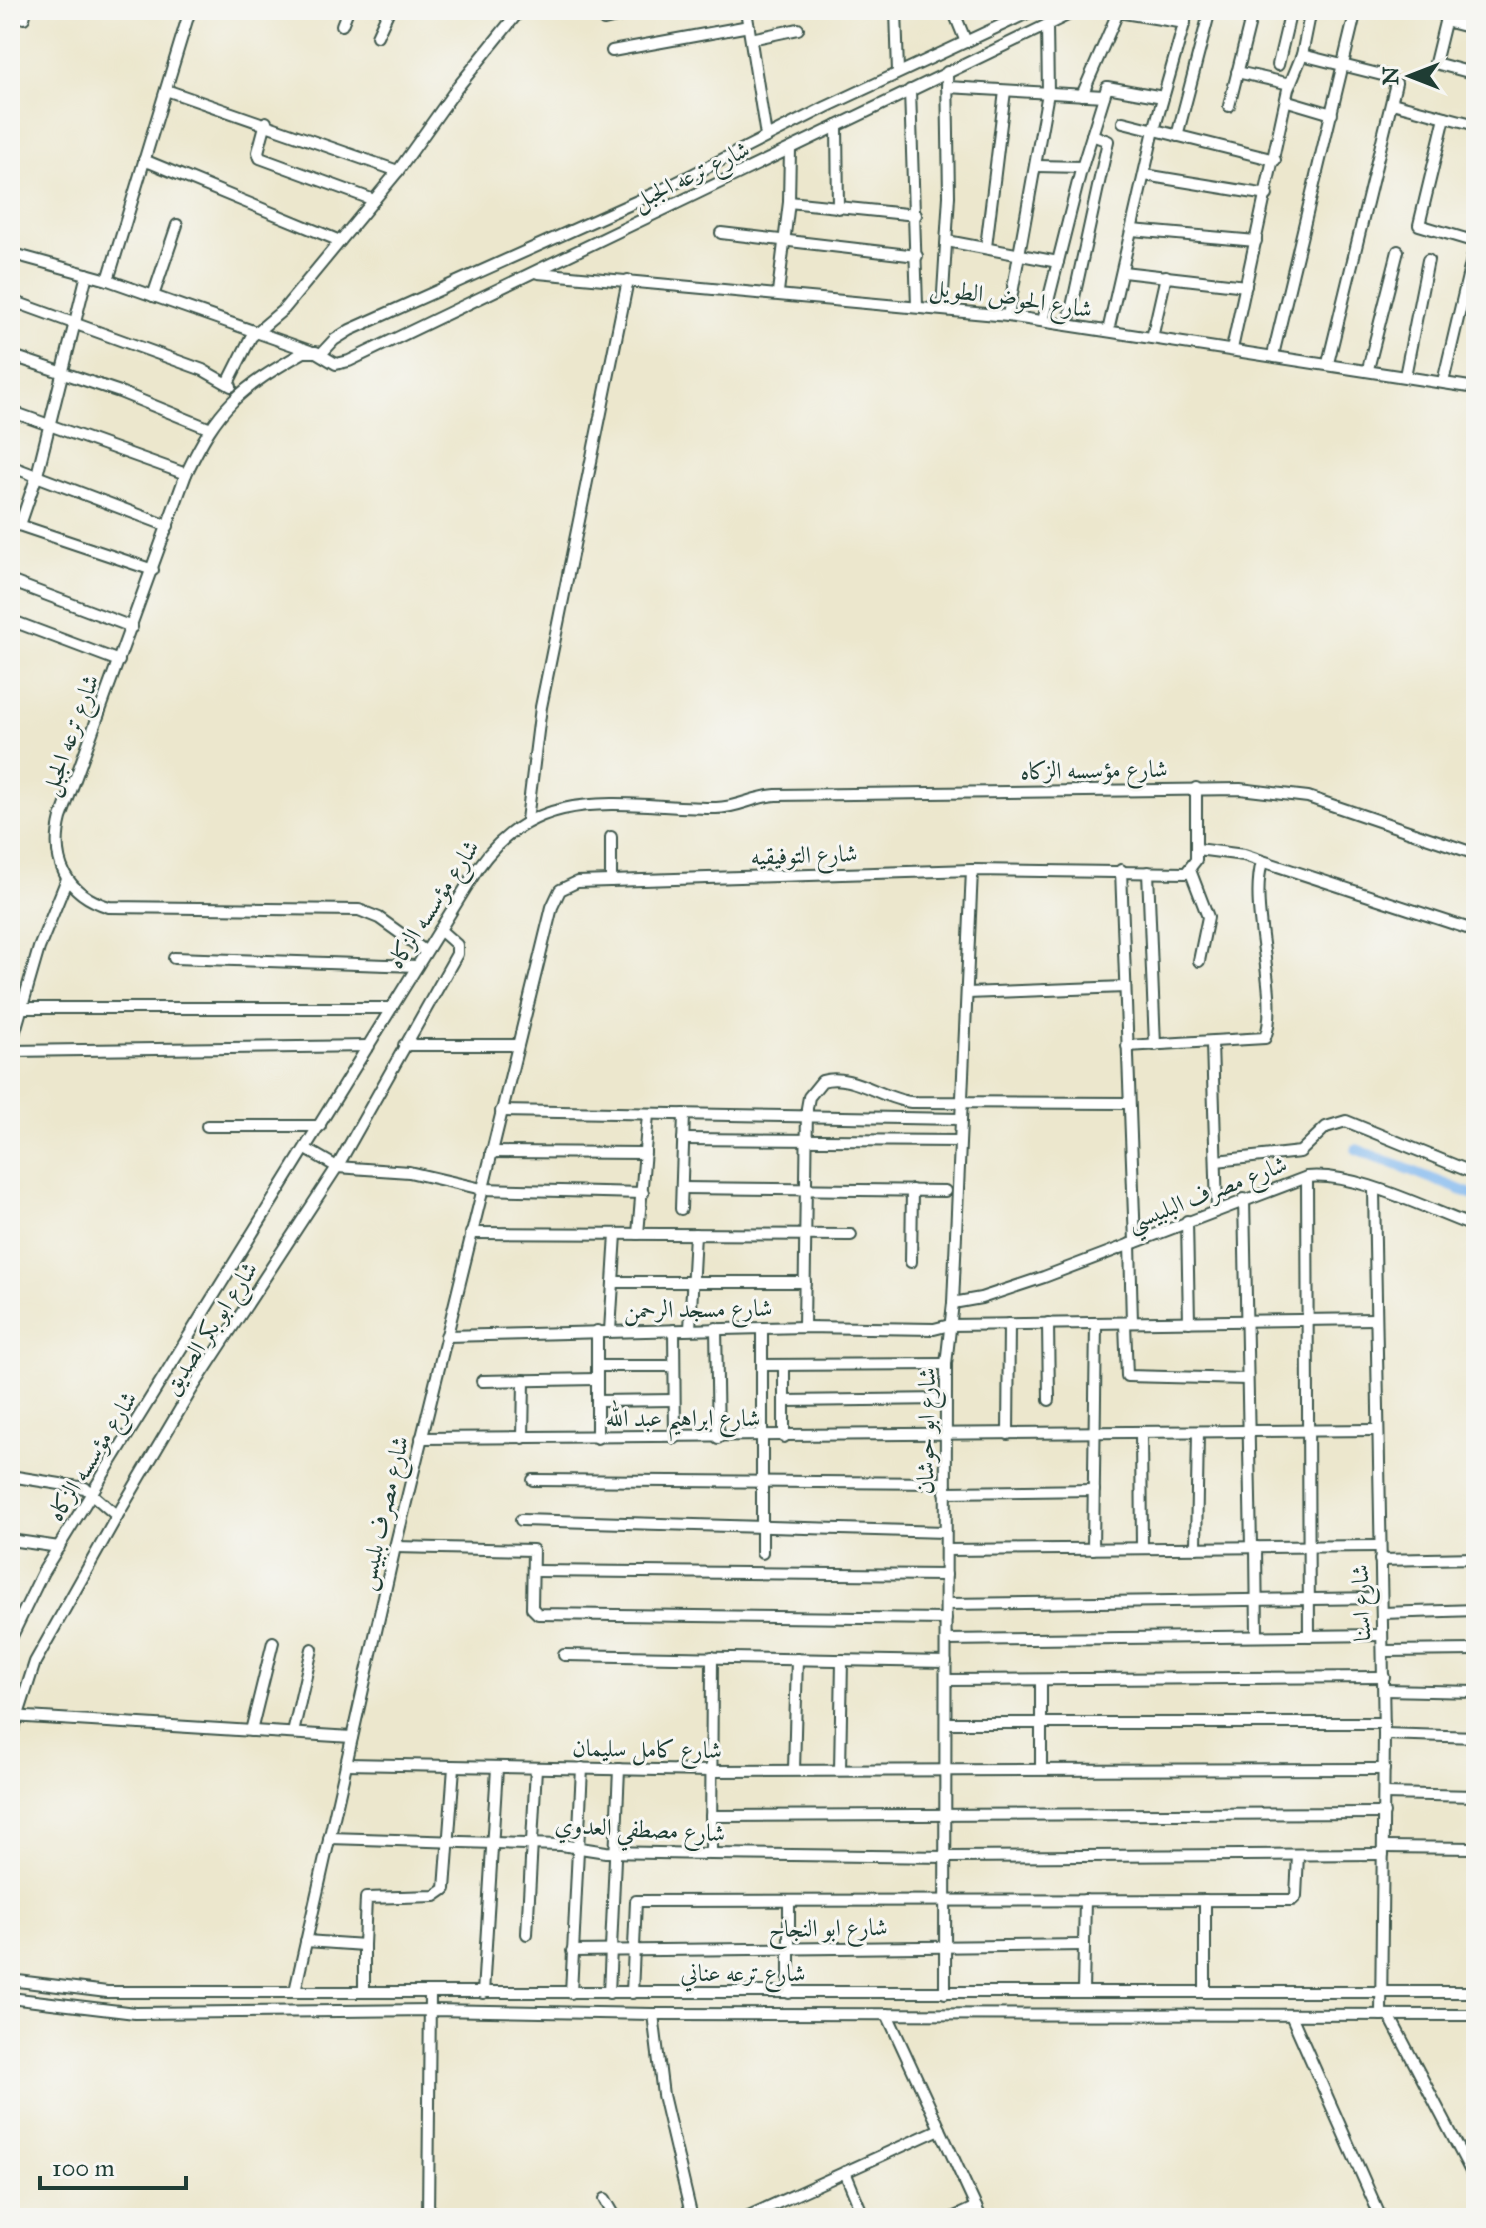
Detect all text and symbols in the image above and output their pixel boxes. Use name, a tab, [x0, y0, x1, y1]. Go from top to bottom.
north arrow	[1370, 36, 1450, 116]
text: N	[1377, 66, 1404, 85]
street label: شارع ترعه الجبل	[627, 134, 757, 221]
street label: شارع الحوض الطويل	[927, 272, 1094, 329]
street label: شارع ترعه الجبل	[34, 670, 110, 801]
street label: شارع مؤسسه الزكاه	[1020, 754, 1168, 791]
street label: شارع مؤسسه الزكاه	[380, 834, 490, 977]
street label: شارع التوفيقيه	[750, 838, 858, 877]
street label: شارع مصرف البلبيسي	[1123, 1149, 1294, 1244]
street label: شارع ابو بكر الصديق	[156, 1256, 268, 1403]
street label: شارع مسجد الرحمن	[623, 1293, 773, 1330]
street label: شارع ابو حوشان	[910, 1367, 947, 1495]
street label: شارع مؤسسه الزكاه	[40, 1386, 148, 1529]
street label: شارع ابراهيم عبد الله	[606, 1399, 760, 1442]
street label: شارع مصرف بلبيس	[351, 1433, 420, 1594]
street label: شارع اسنا	[1345, 1564, 1382, 1642]
street label: شارع كامل سليمان	[572, 1733, 722, 1770]
street label: شارع مصطفي العدوي	[553, 1810, 726, 1856]
street label: شارع ابو النجاح	[768, 1912, 888, 1950]
street label: شارع ترعه عناني	[680, 1958, 806, 1993]
scale bar	[40, 2140, 186, 2190]
text: 100 m	[52, 2153, 115, 2183]

